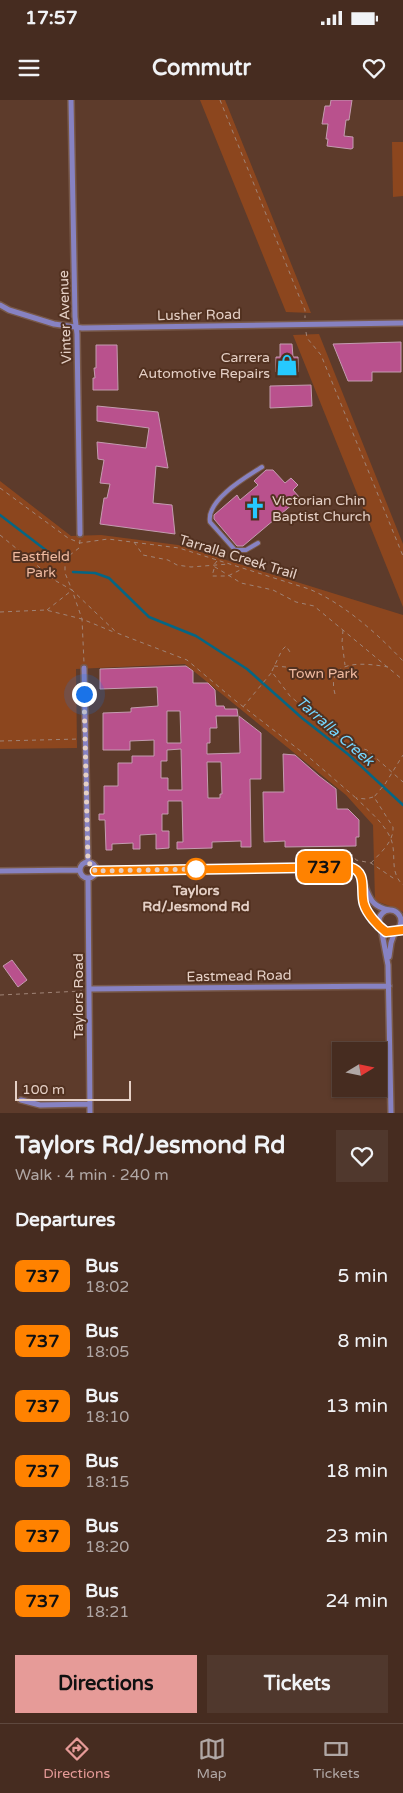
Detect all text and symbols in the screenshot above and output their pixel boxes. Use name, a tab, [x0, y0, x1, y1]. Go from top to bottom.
text: 17:57	[25, 7, 78, 29]
icon: menu	[15, 54, 43, 82]
icon: heart	[360, 54, 388, 82]
text: Commutr	[152, 55, 251, 81]
street label: Vinter Avenue	[55, 270, 75, 364]
street label: Lusher Road	[157, 306, 241, 324]
place label: Carrera Automotive Repairs	[138, 349, 270, 382]
shop icon: Carrera Automotive Repairs	[274, 352, 300, 378]
place label: Victorian Chin Baptist Church	[272, 492, 371, 525]
church icon: Victorian Chin Baptist Church	[242, 495, 268, 521]
street label: Tarralla Creek Trail	[177, 531, 299, 583]
park label: Eastfield Park	[12, 548, 70, 581]
park label: Town Park	[288, 665, 358, 682]
your location	[72, 682, 97, 707]
water label: Tarralla Creek	[292, 692, 379, 771]
line badge: 737	[295, 851, 353, 883]
text: 737	[307, 856, 341, 878]
marker: Taylors Rd/Jesmond Rd	[185, 858, 207, 880]
place label: Taylors Rd/Jesmond Rd	[142, 882, 250, 915]
street label: Taylors Road	[70, 953, 87, 1039]
street label: Eastmead Road	[186, 967, 292, 985]
north arrow	[332, 1042, 388, 1098]
map controls	[332, 1042, 387, 1097]
scale bar	[15, 1078, 131, 1101]
text: 100 m	[22, 1081, 65, 1098]
button: heart	[336, 1130, 388, 1182]
text: Taylors Rd/Jesmond Rd	[15, 1131, 285, 1160]
text: Walk · 4 min · 240 m	[15, 1165, 169, 1185]
text: Departures	[15, 1209, 115, 1231]
text: Bus	[85, 1255, 119, 1277]
text: 737	[26, 1265, 59, 1287]
text: 5 min	[337, 1265, 388, 1287]
text: 18:02	[85, 1277, 129, 1297]
text: Bus	[85, 1320, 119, 1342]
text: 737	[26, 1330, 59, 1352]
text: 8 min	[337, 1330, 388, 1352]
text: 18:05	[85, 1342, 129, 1362]
text: Bus	[85, 1385, 119, 1407]
text: 737	[26, 1395, 59, 1417]
text: 13 min	[325, 1395, 388, 1417]
text: 18:10	[85, 1407, 129, 1427]
text: Bus	[85, 1450, 119, 1472]
text: 737	[26, 1460, 59, 1482]
text: 18 min	[325, 1460, 388, 1482]
text: 18:15	[85, 1472, 129, 1492]
text: Bus	[85, 1515, 119, 1537]
text: 737	[26, 1525, 59, 1547]
text: 23 min	[325, 1525, 388, 1547]
text: 18:20	[85, 1537, 129, 1557]
text: Bus	[85, 1580, 119, 1602]
text: 737	[26, 1590, 59, 1612]
text: 24 min	[325, 1590, 388, 1612]
text: 18:21	[85, 1602, 129, 1622]
button: Directions	[15, 1655, 197, 1713]
button: Tickets	[207, 1655, 388, 1713]
tab: Directions	[43, 1735, 110, 1782]
tab: Map	[196, 1735, 227, 1782]
tab: Tickets	[313, 1735, 360, 1782]

